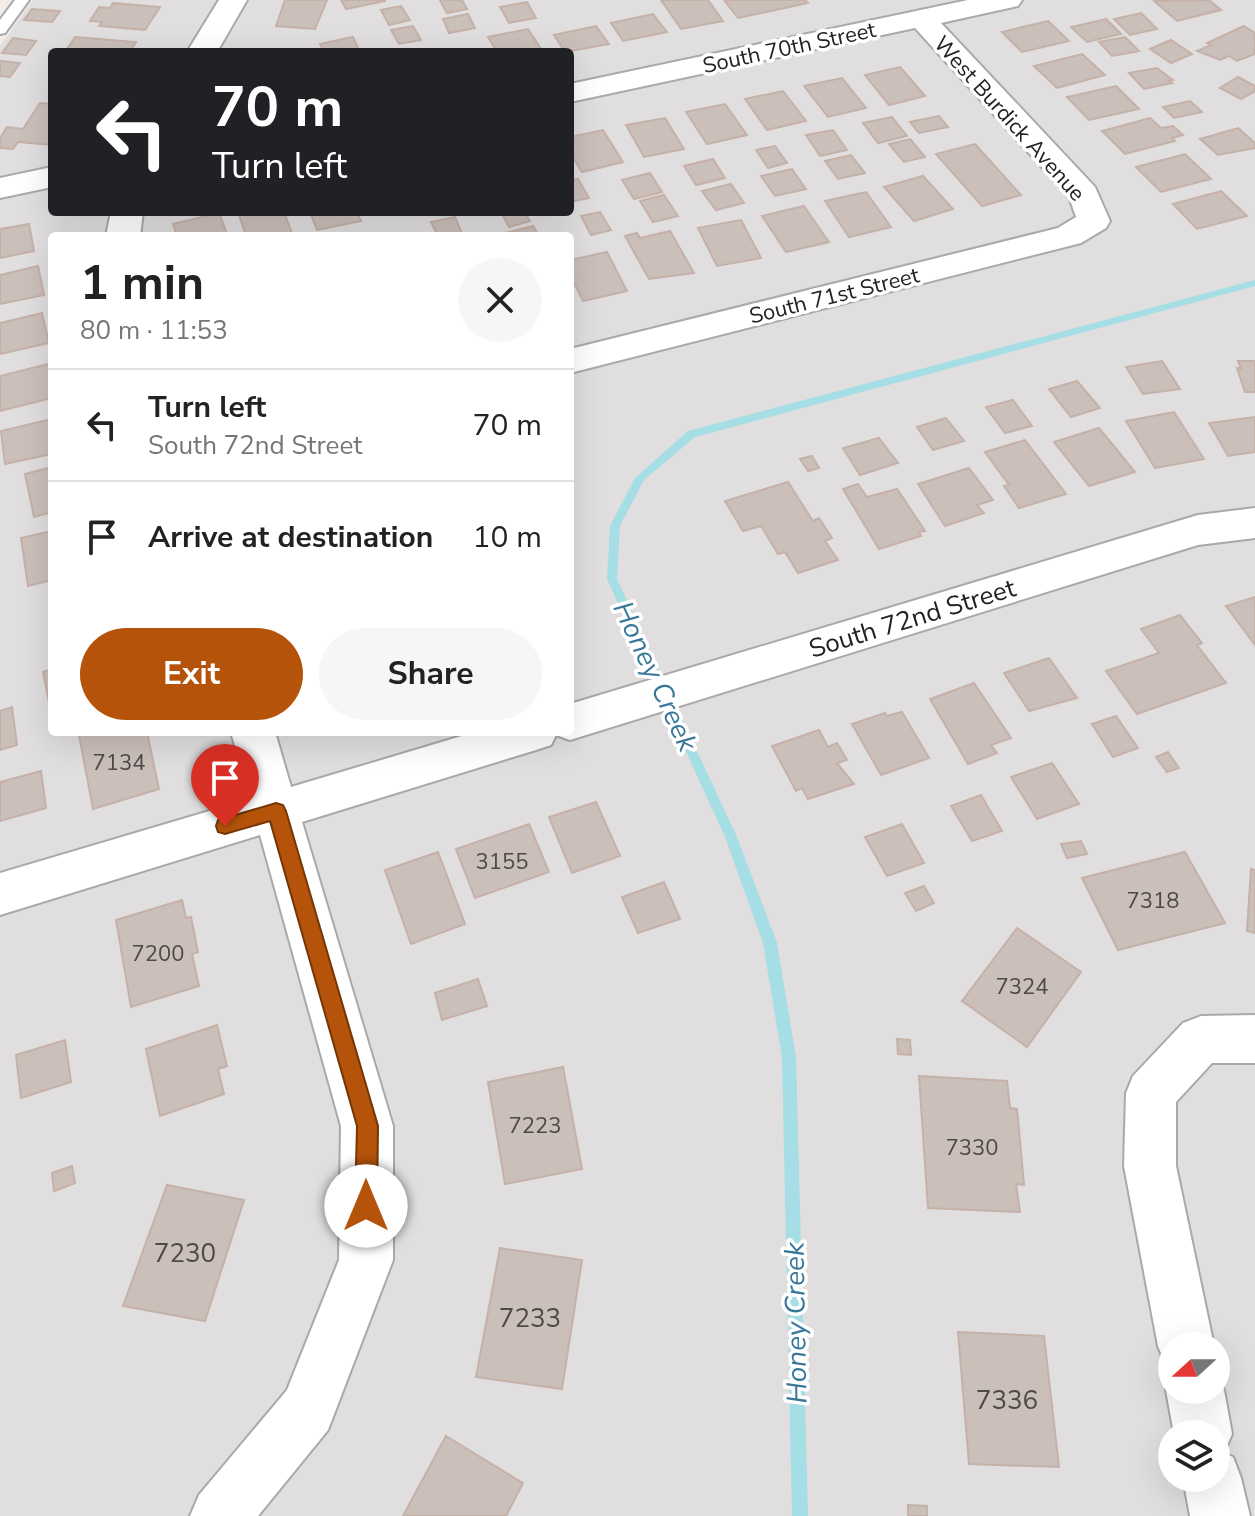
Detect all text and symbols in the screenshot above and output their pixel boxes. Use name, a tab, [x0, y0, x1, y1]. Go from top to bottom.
street label: South 70th Street	[700, 15, 879, 81]
street label: West Burdick Avenue	[927, 29, 1092, 208]
text: 70 m	[212, 69, 343, 146]
icon: left	[80, 80, 184, 184]
text: Turn left	[212, 142, 347, 191]
text: 1 min	[80, 250, 204, 316]
button: close	[458, 258, 542, 342]
street label: South 71st Street	[746, 260, 923, 332]
text: 80 m · 11:53	[80, 313, 228, 348]
text: Turn left	[148, 387, 266, 428]
icon: left	[80, 403, 124, 447]
text: 70 m	[473, 405, 542, 446]
text: South 72nd Street	[148, 428, 362, 463]
icon: arrive	[80, 515, 124, 559]
text: Arrive at destination	[148, 517, 433, 558]
text: 10 m	[473, 517, 542, 558]
street label: South 72nd Street	[805, 570, 1021, 667]
water label: Honey Creek	[604, 595, 707, 759]
button: Exit	[80, 628, 303, 720]
button: Share	[319, 628, 542, 720]
pin	[191, 744, 259, 826]
house number: 7134	[93, 748, 145, 778]
icon: arrive	[203, 756, 247, 800]
house number: 3155	[476, 847, 528, 877]
house number: 7318	[1127, 886, 1179, 916]
house number: 7200	[132, 939, 184, 969]
house number: 7324	[996, 972, 1048, 1002]
house number: 7223	[509, 1111, 561, 1141]
house number: 7330	[946, 1133, 998, 1163]
position arrow	[324, 1164, 408, 1248]
house number: 7230	[154, 1236, 216, 1271]
water label: Honey Creek	[776, 1241, 816, 1404]
house number: 7233	[499, 1301, 561, 1336]
north arrow	[1158, 1332, 1230, 1404]
map controls	[1158, 1332, 1230, 1492]
house number: 7336	[976, 1383, 1038, 1418]
button: layers	[1158, 1420, 1230, 1492]

